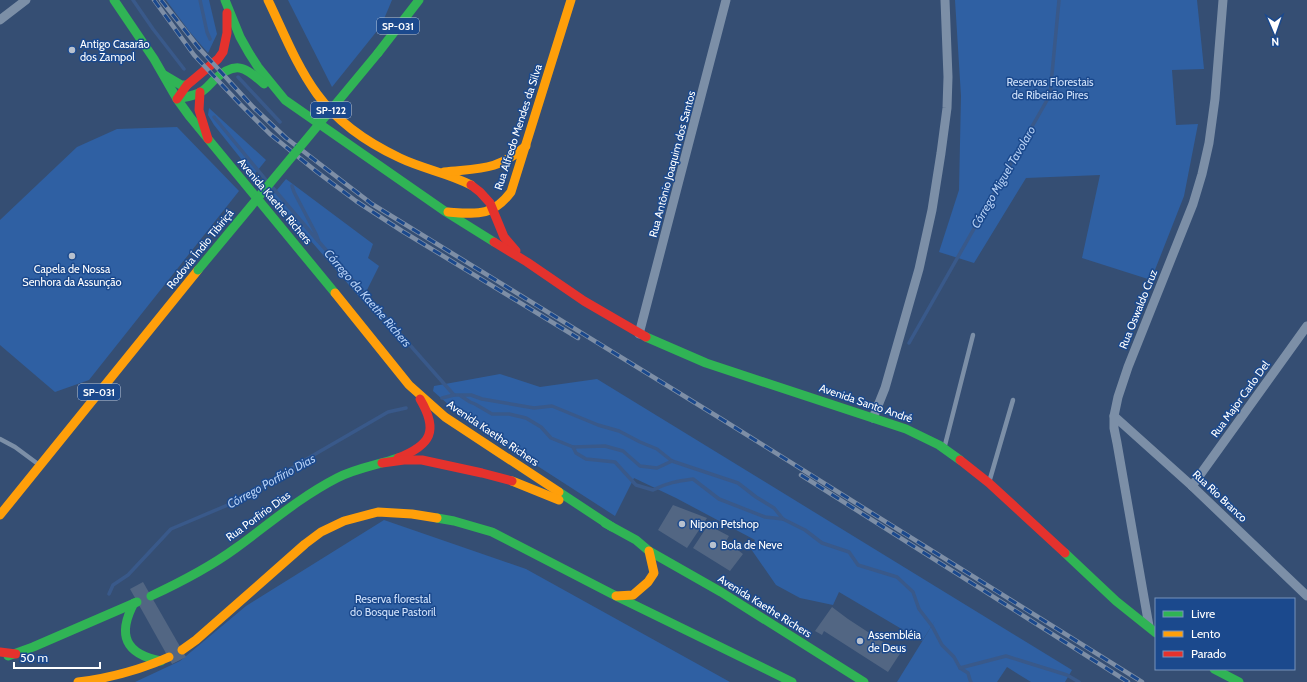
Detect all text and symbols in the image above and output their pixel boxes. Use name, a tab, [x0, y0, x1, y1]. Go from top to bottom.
north arrow	[1255, 12, 1295, 52]
road number: SP-031	[377, 18, 419, 34]
text: N	[1271, 35, 1279, 49]
place label: Antigo Casarão dos Zampol	[80, 37, 150, 64]
marker: Antigo Casarão dos Zampol	[67, 45, 77, 55]
street label: Rua Alfredo Mendes da Silva	[491, 62, 545, 192]
park label: Reservas Florestais de Ribeirão Pires	[1006, 75, 1094, 102]
street label: Rua Antônio Joaquim dos Santos	[646, 89, 698, 239]
road number: SP-122	[311, 102, 351, 118]
water label: Córrego Miguel Tavolaro	[968, 123, 1038, 231]
street label: Avenida Kaethe Richers	[235, 155, 315, 247]
street label: Rodovia Índio Tibiriçá	[164, 206, 237, 292]
water label: Córrego da Kaethe Richers	[321, 246, 415, 350]
marker: Capela de Nossa Senhora da Assunção	[67, 251, 77, 261]
place label: Capela de Nossa Senhora da Assunção	[22, 262, 122, 289]
street label: Rua Oswaldo Cruz	[1116, 267, 1160, 351]
street label: Rua Major Carlo Del	[1208, 358, 1273, 440]
street label: Avenida Santo André	[818, 380, 915, 426]
road number: SP-031	[78, 384, 120, 400]
street label: Avenida Kaethe Richers	[444, 397, 542, 469]
water label: Córrego Porfírio Dias	[224, 450, 318, 511]
street label: Rua Rio Branco	[1190, 467, 1250, 525]
street label: Rua Porfirio Dias	[223, 488, 293, 544]
place label: Nipon Petshop	[690, 517, 759, 531]
marker: Nipon Petshop	[677, 519, 687, 529]
place label: Bola de Neve	[721, 538, 783, 552]
marker: Bola de Neve	[708, 540, 718, 550]
street label: Avenida Kaethe Richers	[715, 571, 815, 641]
park label: Reserva florestal do Bosque Pastoril	[350, 592, 436, 619]
legend	[1155, 598, 1295, 670]
text: Livre	[1191, 606, 1215, 621]
text: Lento	[1191, 626, 1221, 641]
place label: Assembléia de Deus	[868, 628, 922, 655]
marker: Assembléia de Deus	[855, 636, 865, 646]
scale bar	[14, 644, 100, 670]
text: Parado	[1191, 646, 1227, 661]
text: 50 m	[20, 650, 48, 665]

